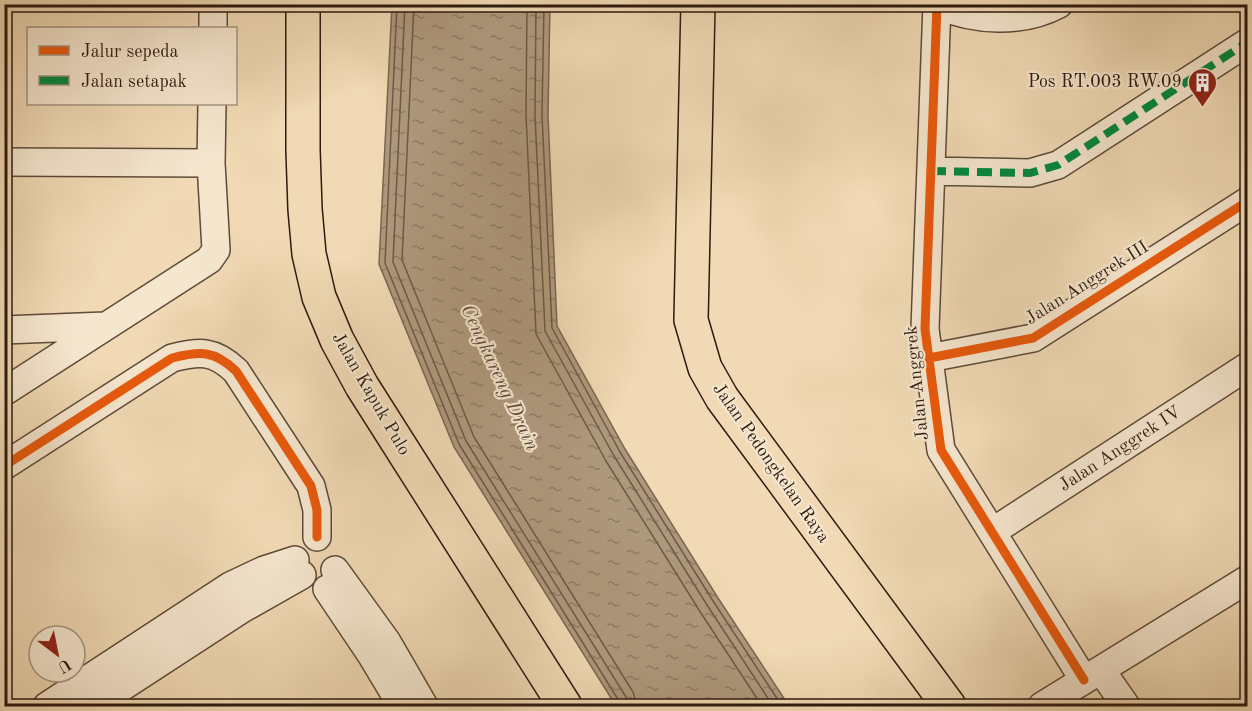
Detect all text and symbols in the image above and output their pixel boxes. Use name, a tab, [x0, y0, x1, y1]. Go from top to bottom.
legend	[27, 27, 237, 105]
text: Jalur sepeda	[81, 43, 179, 61]
building icon: Pos RT.003 RW.09	[1187, 66, 1219, 108]
text: Jalan setapak	[81, 73, 187, 91]
place label: Pos RT.003 RW.09	[1028, 73, 1182, 91]
street label: Jalan Anggrek III	[1022, 238, 1152, 328]
water label: Cengkareng Drain	[456, 302, 542, 454]
street label: Jalan Anggrek	[902, 325, 932, 441]
street label: Jalan Kapuk Pulo	[329, 329, 413, 459]
street label: Jalan Pedongkelan Raya	[709, 380, 833, 546]
street label: Jalan Anggrek IV	[1056, 403, 1184, 495]
north arrow	[27, 624, 87, 684]
text: U	[54, 655, 74, 675]

